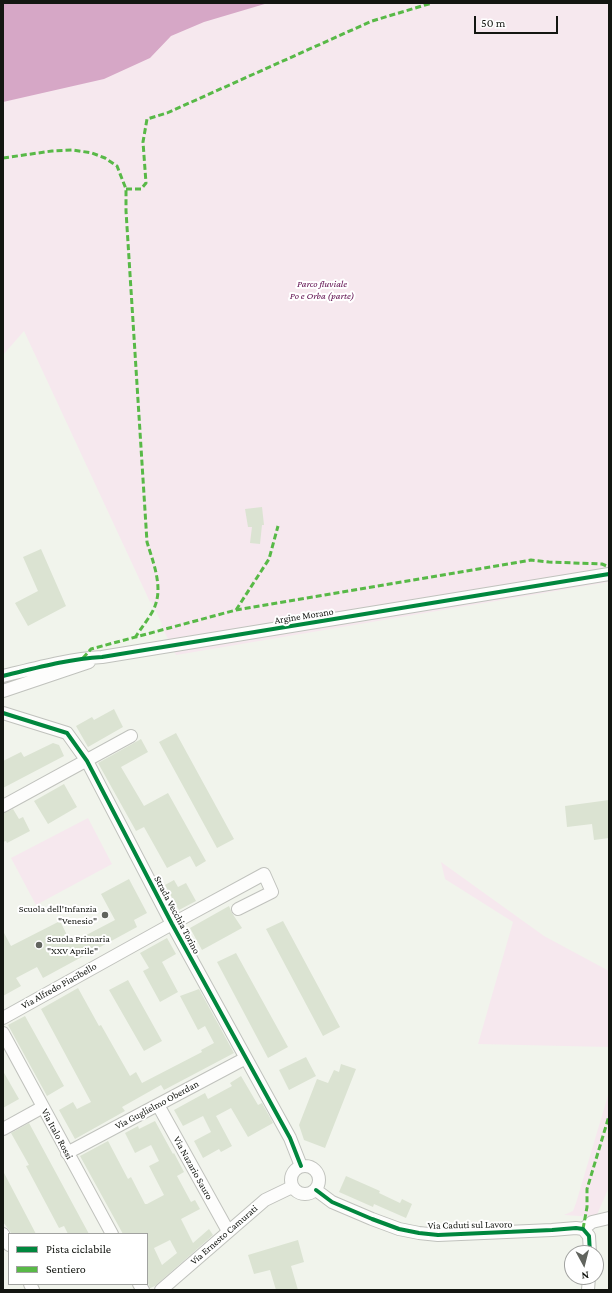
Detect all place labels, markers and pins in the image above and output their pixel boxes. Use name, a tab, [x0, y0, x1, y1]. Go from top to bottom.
place label: Scuola dell'Infanzia "Venesio"	[19, 903, 97, 926]
marker: Scuola dell'Infanzia "Venesio"	[100, 910, 110, 920]
place label: Scuola Primaria "XXV Aprile"	[47, 933, 110, 956]
marker: Scuola Primaria "XXV Aprile"	[34, 940, 44, 950]

